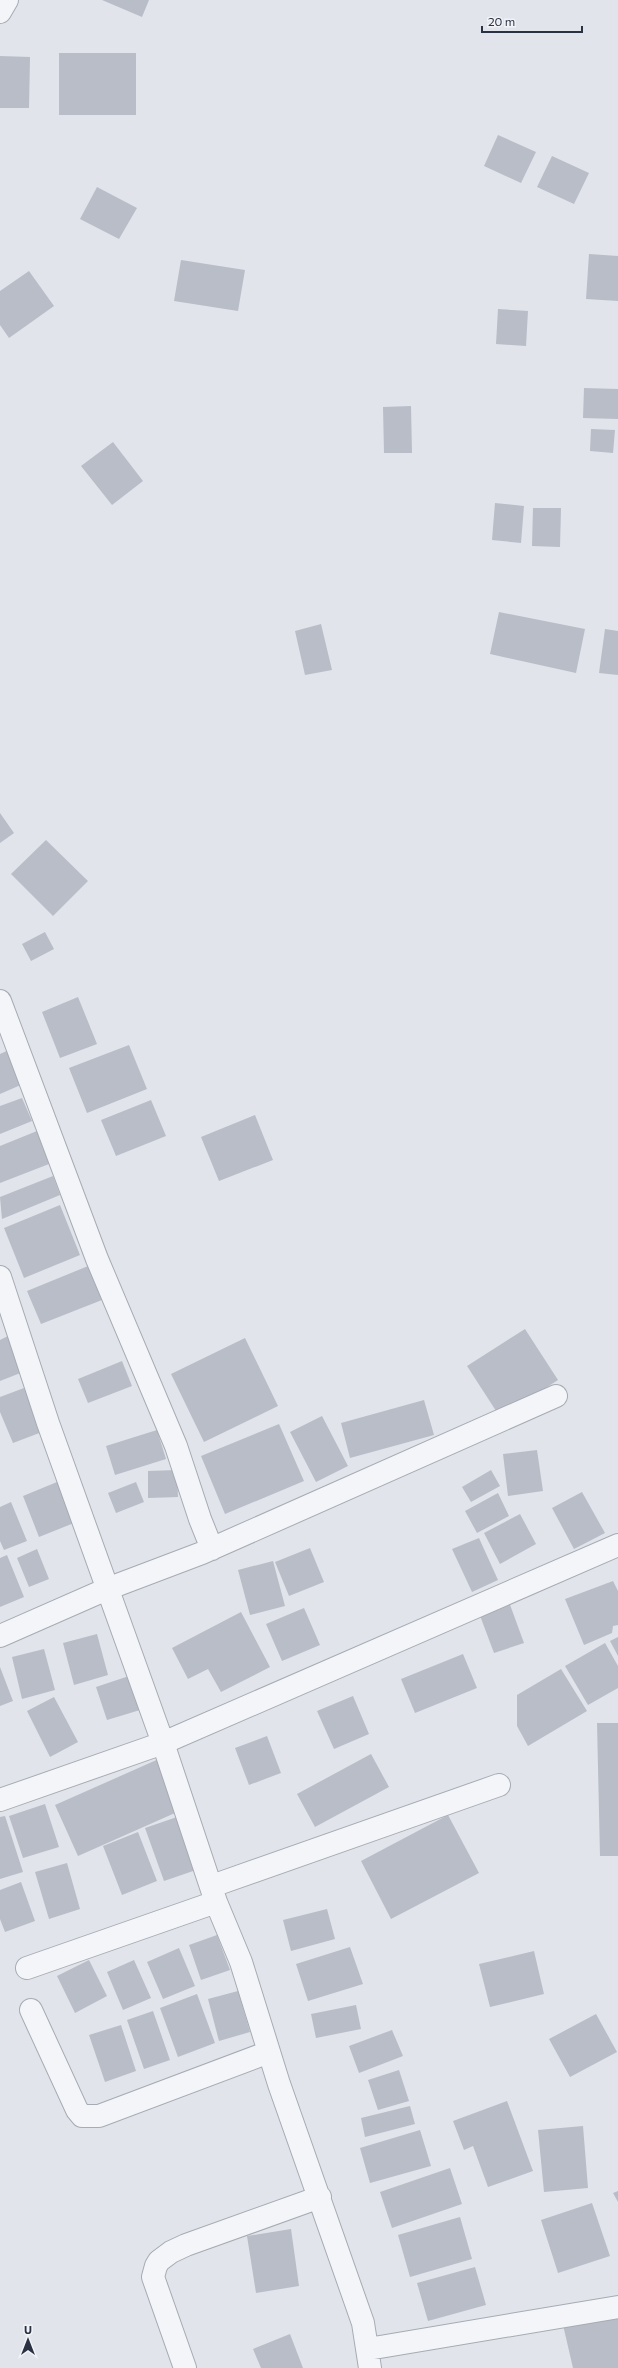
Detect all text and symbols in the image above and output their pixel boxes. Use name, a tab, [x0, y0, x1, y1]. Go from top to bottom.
scale bar	[482, 8, 582, 34]
text: 20 m	[488, 14, 515, 28]
north arrow	[8, 2320, 48, 2360]
text: U	[24, 2323, 32, 2336]

